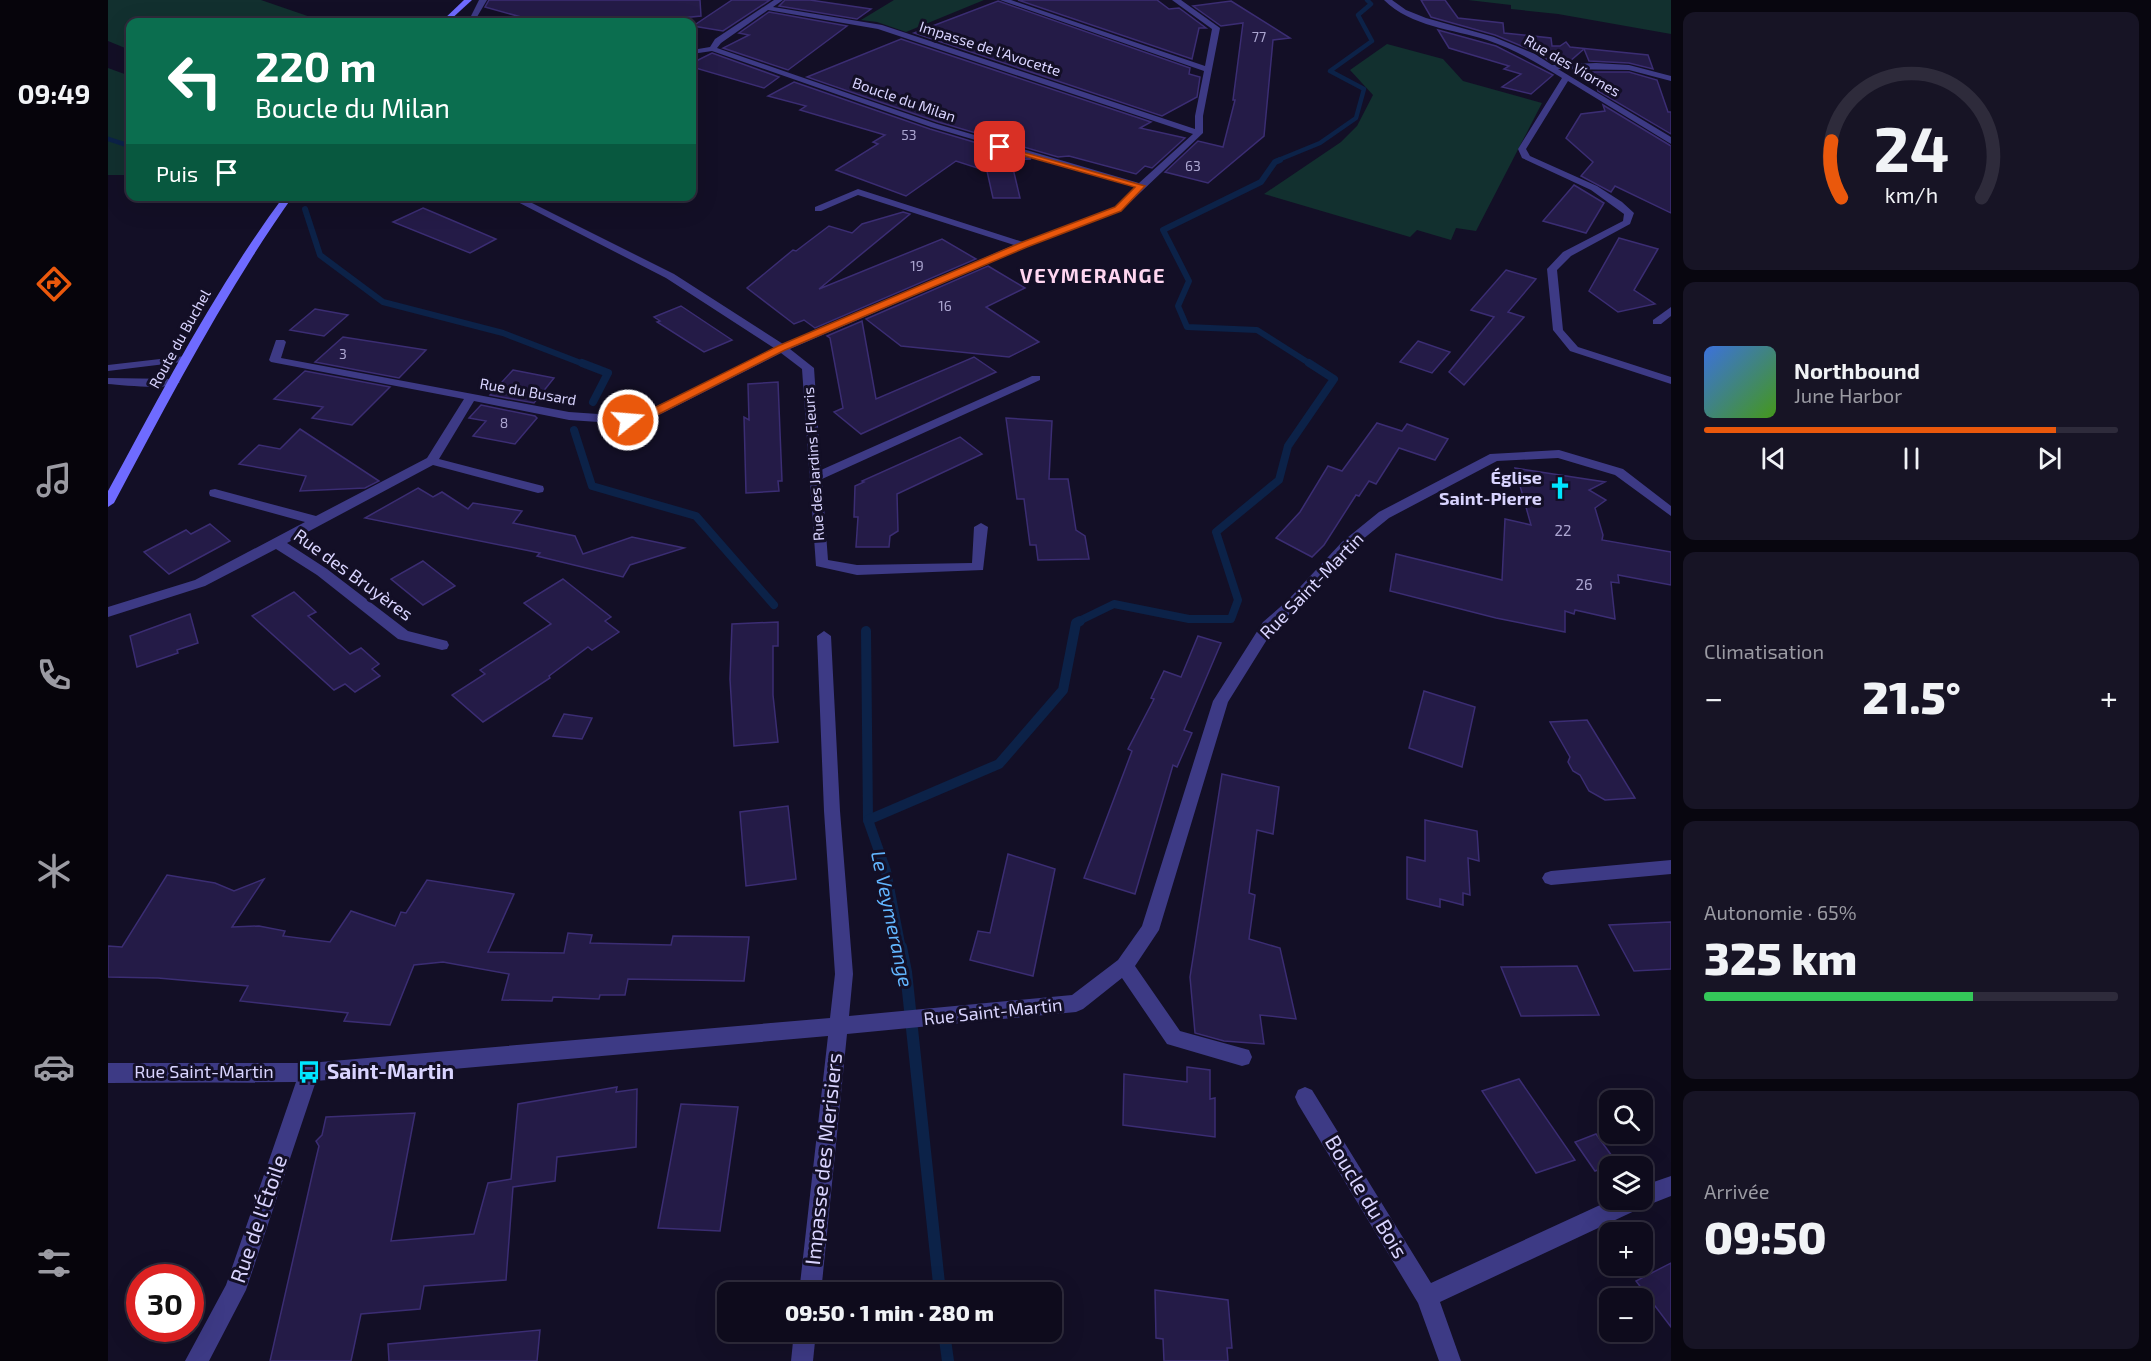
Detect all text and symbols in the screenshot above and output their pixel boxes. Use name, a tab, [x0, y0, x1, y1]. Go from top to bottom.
street label: Impasse de l'Avocette	[917, 17, 1063, 79]
house number: 77	[1252, 28, 1266, 45]
street label: Rue des Viornes	[1521, 30, 1624, 100]
text: 220 m	[255, 40, 376, 90]
icon: left	[156, 42, 234, 120]
street label: Boucle du Milan	[850, 73, 958, 125]
text: 09:49	[17, 77, 91, 109]
text: Boucle du Milan	[255, 91, 450, 123]
text: 24	[1873, 110, 1949, 185]
pin	[974, 121, 1025, 172]
house number: 53	[901, 126, 917, 143]
icon: arrive	[983, 130, 1016, 163]
icon: arrive	[210, 156, 243, 189]
house number: 63	[1185, 157, 1201, 174]
text: Puis	[156, 160, 198, 186]
text: km/h	[1884, 182, 1938, 207]
house number: 19	[910, 257, 924, 274]
icon: directions	[33, 263, 75, 305]
district label: VEYMERANGE	[1020, 263, 1166, 287]
street label: Route du Buchel	[145, 285, 214, 391]
house number: 16	[938, 297, 952, 314]
house number: 3	[339, 345, 347, 362]
text: Northbound	[1794, 357, 1920, 383]
street label: Rue du Busard	[478, 374, 578, 408]
text: June Harbor	[1794, 383, 1902, 407]
street label: Rue des Jardins Fleuris	[799, 387, 827, 542]
position arrow	[596, 388, 660, 452]
house number: 8	[500, 414, 508, 431]
icon: previous	[1757, 442, 1790, 475]
icon: pause	[1895, 442, 1928, 475]
icon: next	[2033, 442, 2066, 475]
icon: music	[33, 459, 75, 501]
place label: Église Saint-Pierre	[1439, 466, 1542, 509]
church icon: Église Saint-Pierre	[1547, 475, 1573, 501]
house number: 22	[1555, 521, 1571, 539]
street label: Rue des Bruyères	[290, 524, 417, 625]
street label: Rue Saint-Martin	[1255, 527, 1368, 643]
house number: 26	[1575, 575, 1593, 593]
text: Climatisation	[1704, 639, 1824, 663]
icon: phone	[33, 654, 75, 696]
text: 21.5°	[1862, 669, 1961, 723]
text: −	[1704, 677, 1723, 717]
text: +	[2100, 677, 2118, 717]
water label: Le Veymerange	[866, 848, 919, 990]
icon: climate	[33, 850, 75, 892]
text: Autonomie · 65%	[1704, 900, 1857, 924]
text: 325 km	[1704, 930, 1857, 984]
street label: Rue Saint-Martin	[922, 993, 1063, 1029]
icon: car	[33, 1046, 75, 1088]
street label: Impasse des Merisiers	[799, 1052, 846, 1266]
place label: Saint-Martin	[327, 1058, 454, 1083]
bus stop icon: Saint-Martin	[296, 1059, 322, 1085]
street label: Rue Saint-Martin	[134, 1060, 274, 1082]
map controls	[1599, 1090, 1653, 1342]
button: search	[1599, 1090, 1653, 1144]
street label: Boucle du Bois	[1321, 1130, 1414, 1262]
street label: Rue de l'Étoile	[224, 1151, 291, 1286]
button: layers	[1599, 1156, 1653, 1210]
text: Arrivée	[1704, 1179, 1769, 1203]
text: 09:50	[1704, 1209, 1826, 1263]
button: +	[1599, 1222, 1653, 1276]
icon: filters	[33, 1242, 75, 1284]
speed limit sign: 30	[126, 1264, 204, 1342]
button: −	[1599, 1288, 1653, 1342]
text: 09:50 · 1 min · 280 m	[785, 1299, 994, 1325]

